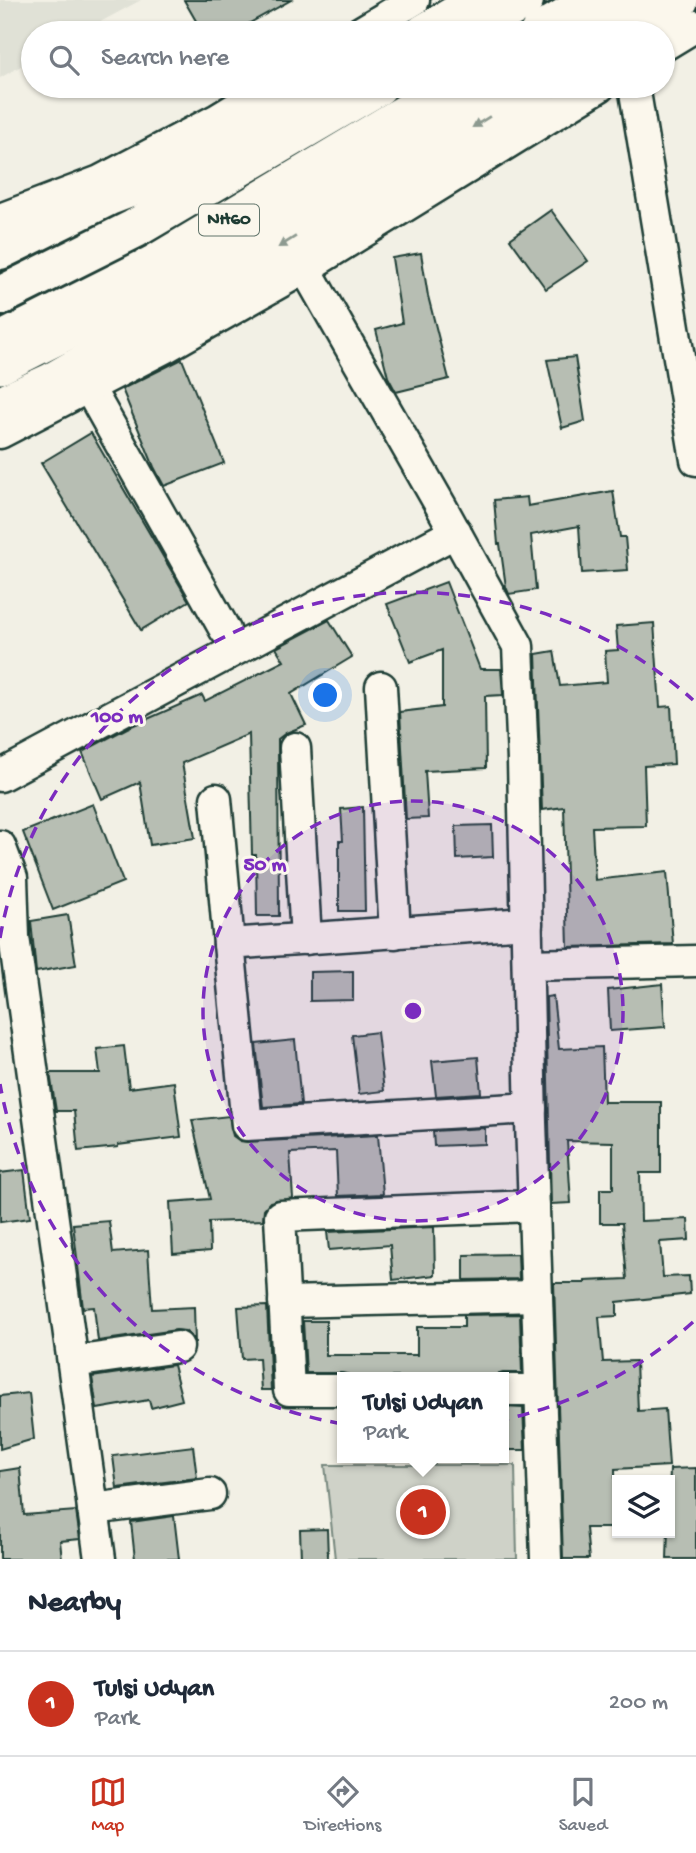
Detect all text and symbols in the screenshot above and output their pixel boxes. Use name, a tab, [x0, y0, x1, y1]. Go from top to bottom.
search box	[21, 21, 675, 98]
icon: search	[45, 41, 83, 79]
text: Search here	[101, 44, 229, 75]
one-way arrow	[471, 115, 490, 128]
road number: NH60	[199, 204, 259, 235]
one-way arrow	[278, 235, 297, 248]
your location	[308, 678, 342, 712]
text: 100 m	[90, 706, 143, 731]
text: 50 m	[244, 854, 287, 879]
centre of rings	[401, 999, 425, 1023]
popup	[337, 1372, 509, 1463]
text: Tulsi Udyan	[363, 1389, 483, 1420]
text: Park	[363, 1420, 407, 1447]
map controls	[612, 1475, 675, 1538]
button: layers	[612, 1475, 675, 1538]
pin: 1	[400, 1486, 446, 1538]
text: Nearby	[28, 1587, 121, 1622]
text: Tulsi Udyan	[95, 1675, 214, 1706]
text: 1	[46, 1690, 56, 1717]
text: 200 m	[609, 1690, 668, 1717]
text: Park	[95, 1706, 139, 1733]
tab: Map	[89, 1773, 127, 1838]
tab: Directions	[304, 1773, 381, 1838]
tab: Saved	[559, 1773, 607, 1838]

